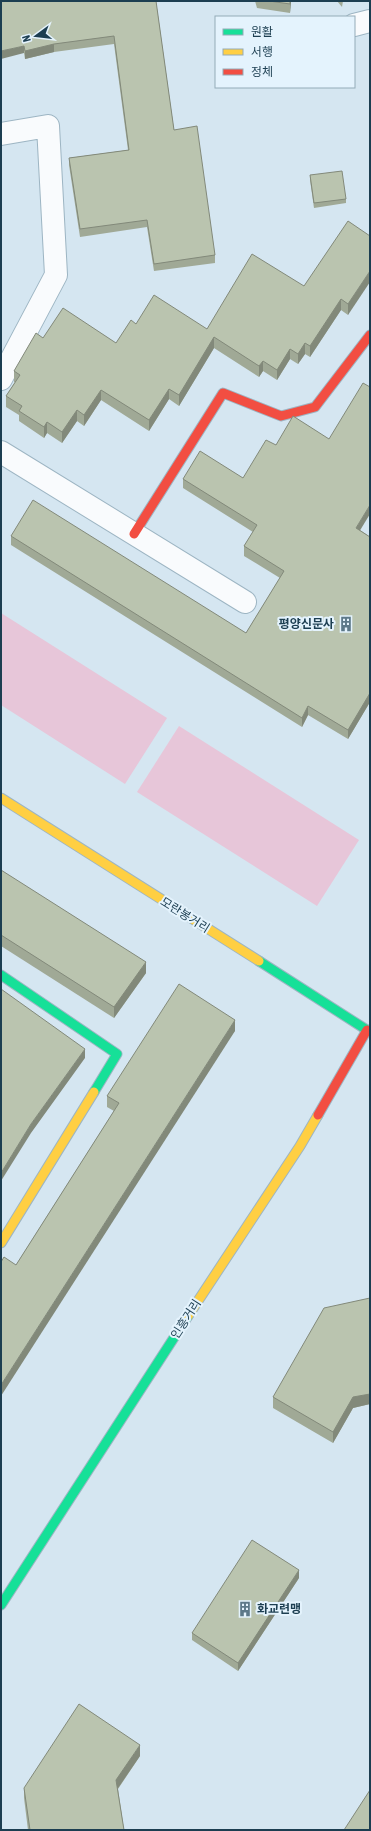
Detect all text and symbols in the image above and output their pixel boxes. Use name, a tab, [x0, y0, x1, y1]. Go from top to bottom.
north arrow	[16, 16, 56, 56]
legend	[215, 16, 355, 88]
text: 원활	[251, 25, 273, 39]
text: N	[20, 34, 33, 43]
text: 서행	[251, 45, 273, 59]
text: 정체	[251, 65, 273, 79]
building icon: 평양신문사	[337, 615, 355, 633]
place label: 평양신문사	[279, 617, 334, 631]
street label: 모란봉거리	[158, 894, 212, 936]
street label: 인흥거리	[168, 1297, 204, 1341]
building icon: 화교련맹	[236, 1600, 254, 1618]
place label: 화교련맹	[257, 1602, 301, 1616]

